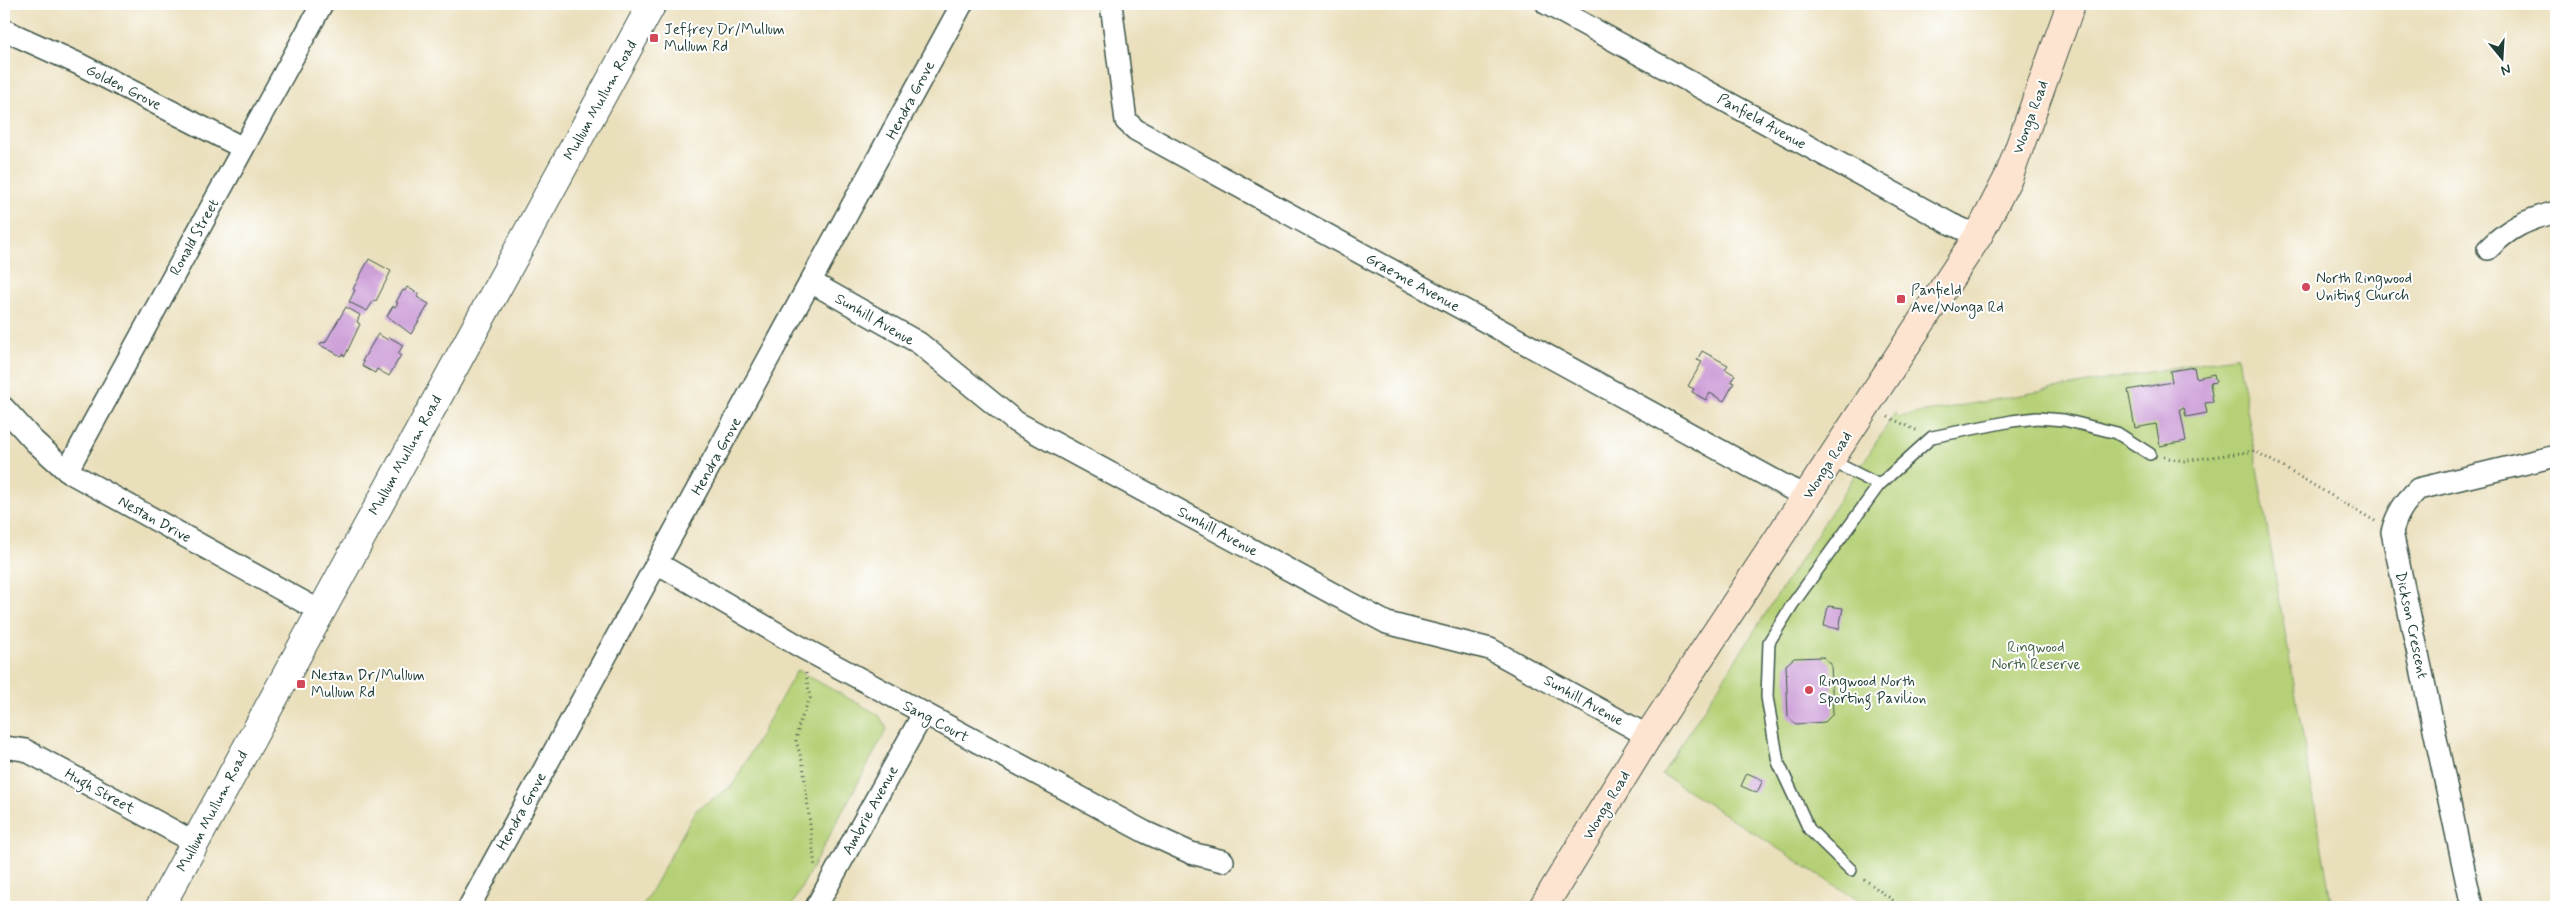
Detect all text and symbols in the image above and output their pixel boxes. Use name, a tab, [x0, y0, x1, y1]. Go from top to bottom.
place label: Jeffrey Dr/Mullum Mullum Rd	[664, 20, 785, 57]
marker: Jeffrey Dr/Mullum Mullum Rd	[648, 32, 660, 44]
north arrow	[2478, 32, 2528, 82]
street label: Mullum Mullum Road	[560, 37, 642, 164]
street label: Hendra Grove	[882, 58, 940, 143]
text: N	[2498, 59, 2513, 79]
street label: Golden Grove	[82, 60, 165, 116]
street label: Wonga Road	[2008, 78, 2054, 157]
street label: Panfield Avenue	[1714, 89, 1810, 155]
street label: Ronald Street	[166, 195, 224, 279]
street label: Graeme Avenue	[1362, 249, 1463, 317]
place label: North Ringwood Uniting Church	[2316, 269, 2412, 307]
place label: Panfield Ave/Wonga Rd	[1911, 281, 2004, 319]
marker: North Ringwood Uniting Church	[2300, 281, 2312, 293]
street label: Sunhill Avenue	[831, 289, 918, 351]
marker: Panfield Ave/Wonga Rd	[1895, 293, 1907, 305]
street label: Mullum Mullum Road	[365, 392, 447, 519]
street label: Hendra Grove	[687, 414, 747, 499]
street label: Wonga Road	[1799, 428, 1858, 504]
street label: Nestan Drive	[114, 492, 195, 548]
street label: Sunhill Avenue	[1174, 502, 1261, 562]
street label: Dickson Crescent	[2390, 570, 2432, 681]
park label: Ringwood North Reserve	[1991, 638, 2081, 675]
place label: Nestan Dr/Mullum Mullum Rd	[311, 666, 425, 703]
street label: Sunhill Avenue	[1540, 671, 1627, 731]
place label: Ringwood North Sporting Pavilion	[1819, 672, 1926, 710]
marker: Nestan Dr/Mullum Mullum Rd	[295, 678, 307, 690]
marker: Ringwood North Sporting Pavilion	[1803, 684, 1815, 696]
street label: Sang Court	[899, 696, 972, 748]
street label: Mullum Mullum Road	[172, 747, 253, 876]
street label: Ambrie Avenue	[838, 762, 904, 859]
street label: Hugh Street	[60, 764, 138, 820]
street label: Wonga Road	[1578, 767, 1636, 844]
street label: Hendra Grove	[492, 769, 552, 854]

